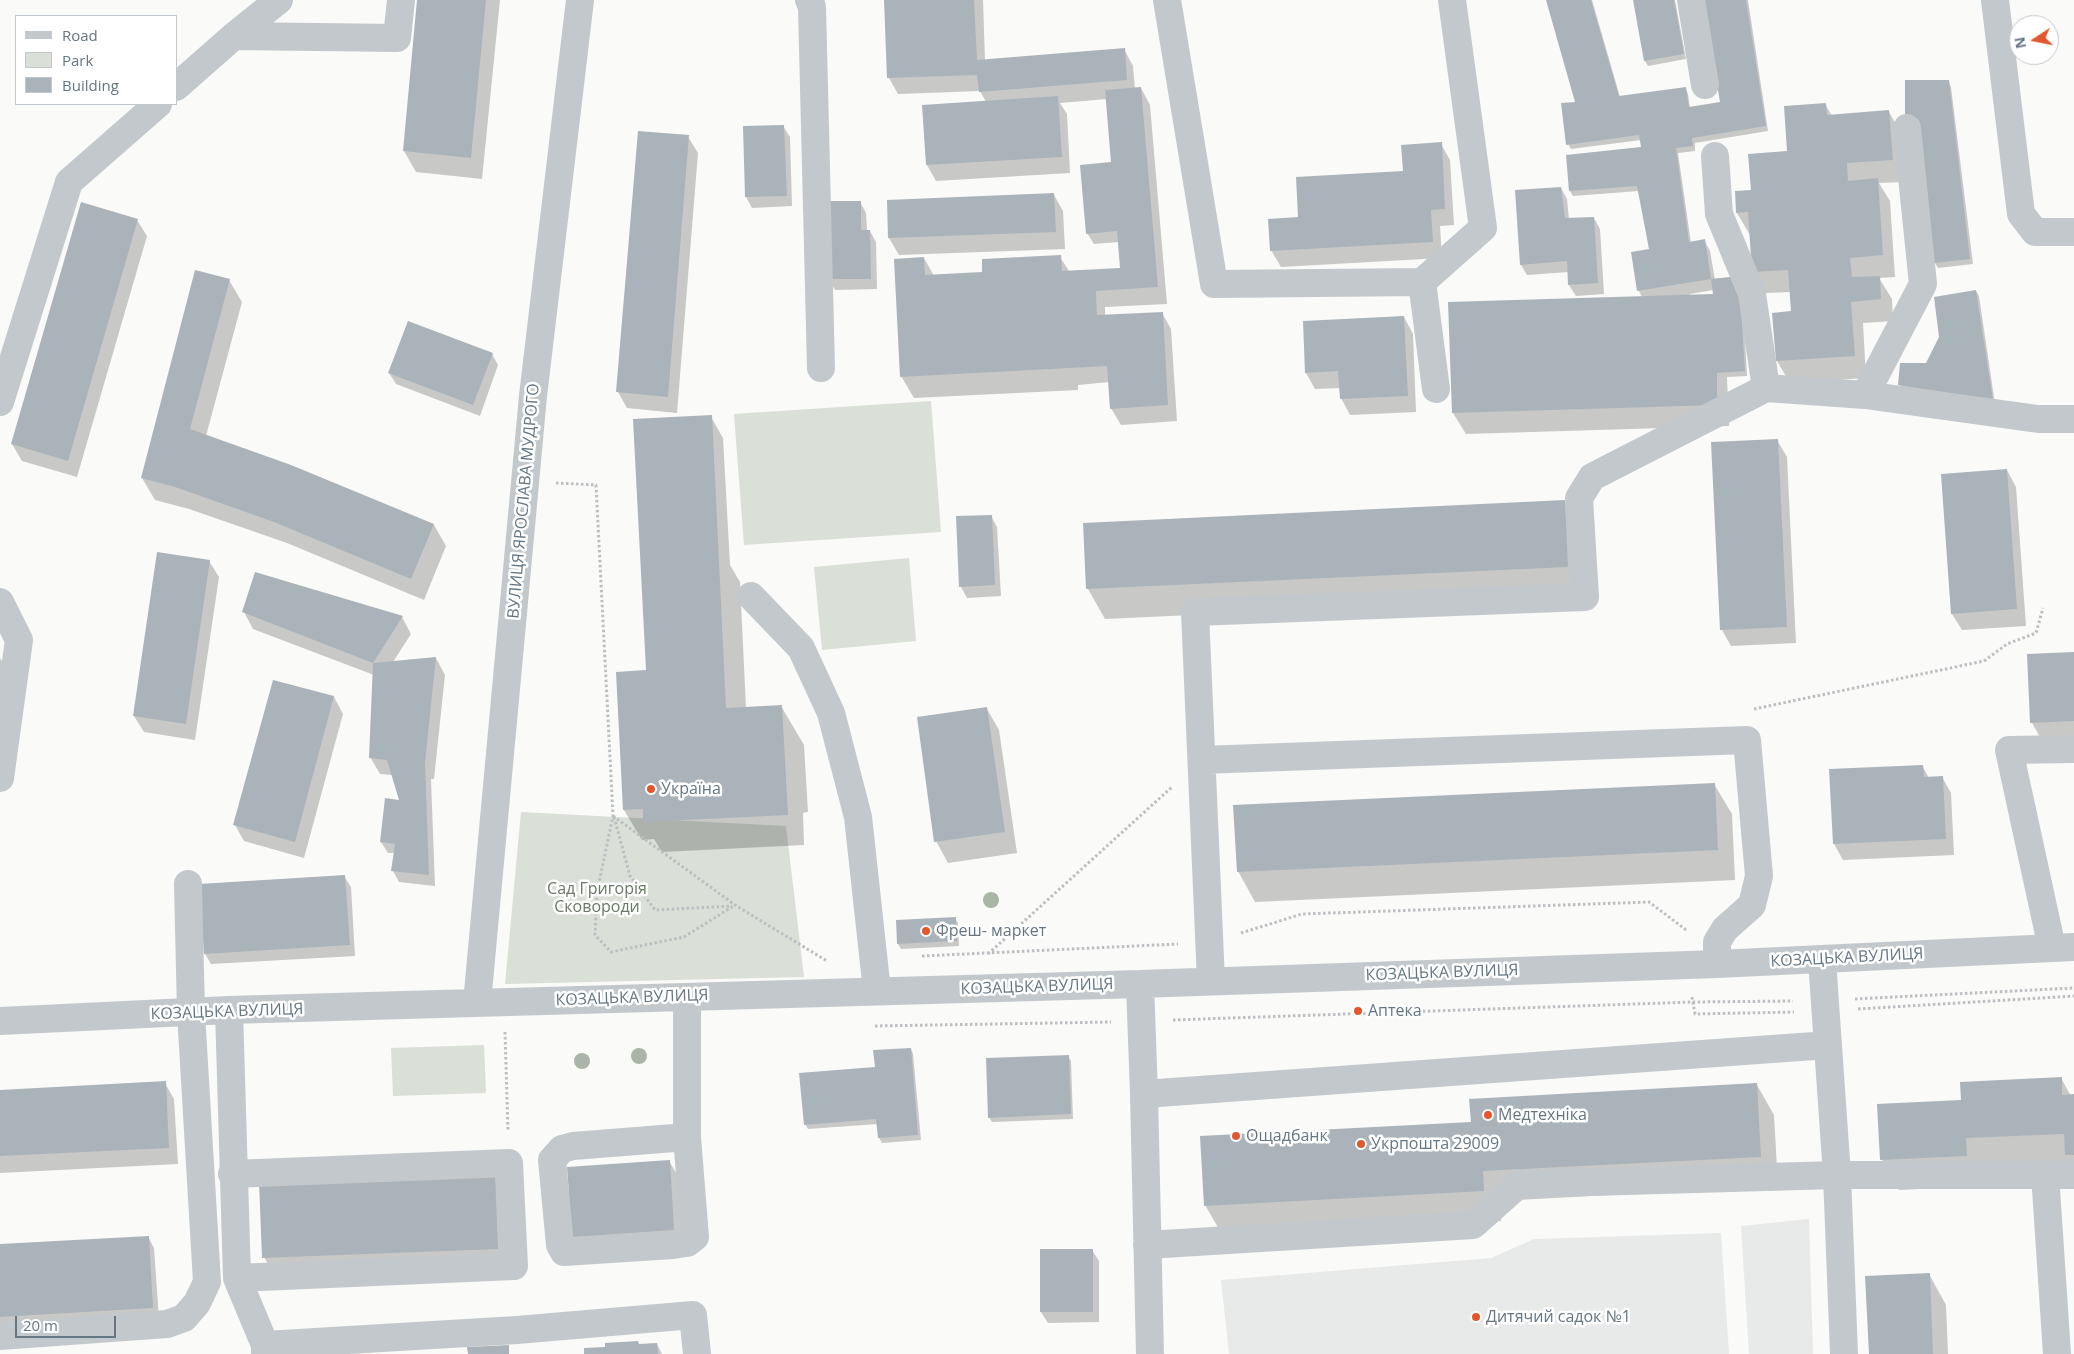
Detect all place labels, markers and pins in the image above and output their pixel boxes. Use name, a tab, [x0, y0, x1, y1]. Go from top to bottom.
place label: Україна	[661, 779, 721, 799]
marker: Україна	[645, 783, 657, 795]
place label: Фреш- маркет	[936, 921, 1046, 941]
marker: Фреш- маркет	[920, 925, 932, 937]
place label: Аптека	[1368, 1001, 1422, 1021]
marker: Аптека	[1352, 1005, 1364, 1017]
place label: Медтехніка	[1498, 1105, 1587, 1125]
marker: Медтехніка	[1482, 1109, 1494, 1121]
place label: Ощадбанк	[1246, 1126, 1328, 1146]
marker: Ощадбанк	[1230, 1130, 1242, 1142]
place label: Укрпошта 29009	[1371, 1134, 1499, 1154]
marker: Укрпошта 29009	[1355, 1138, 1367, 1150]
place label: Дитячий садок №1	[1486, 1307, 1631, 1327]
marker: Дитячий садок №1	[1470, 1311, 1482, 1323]

